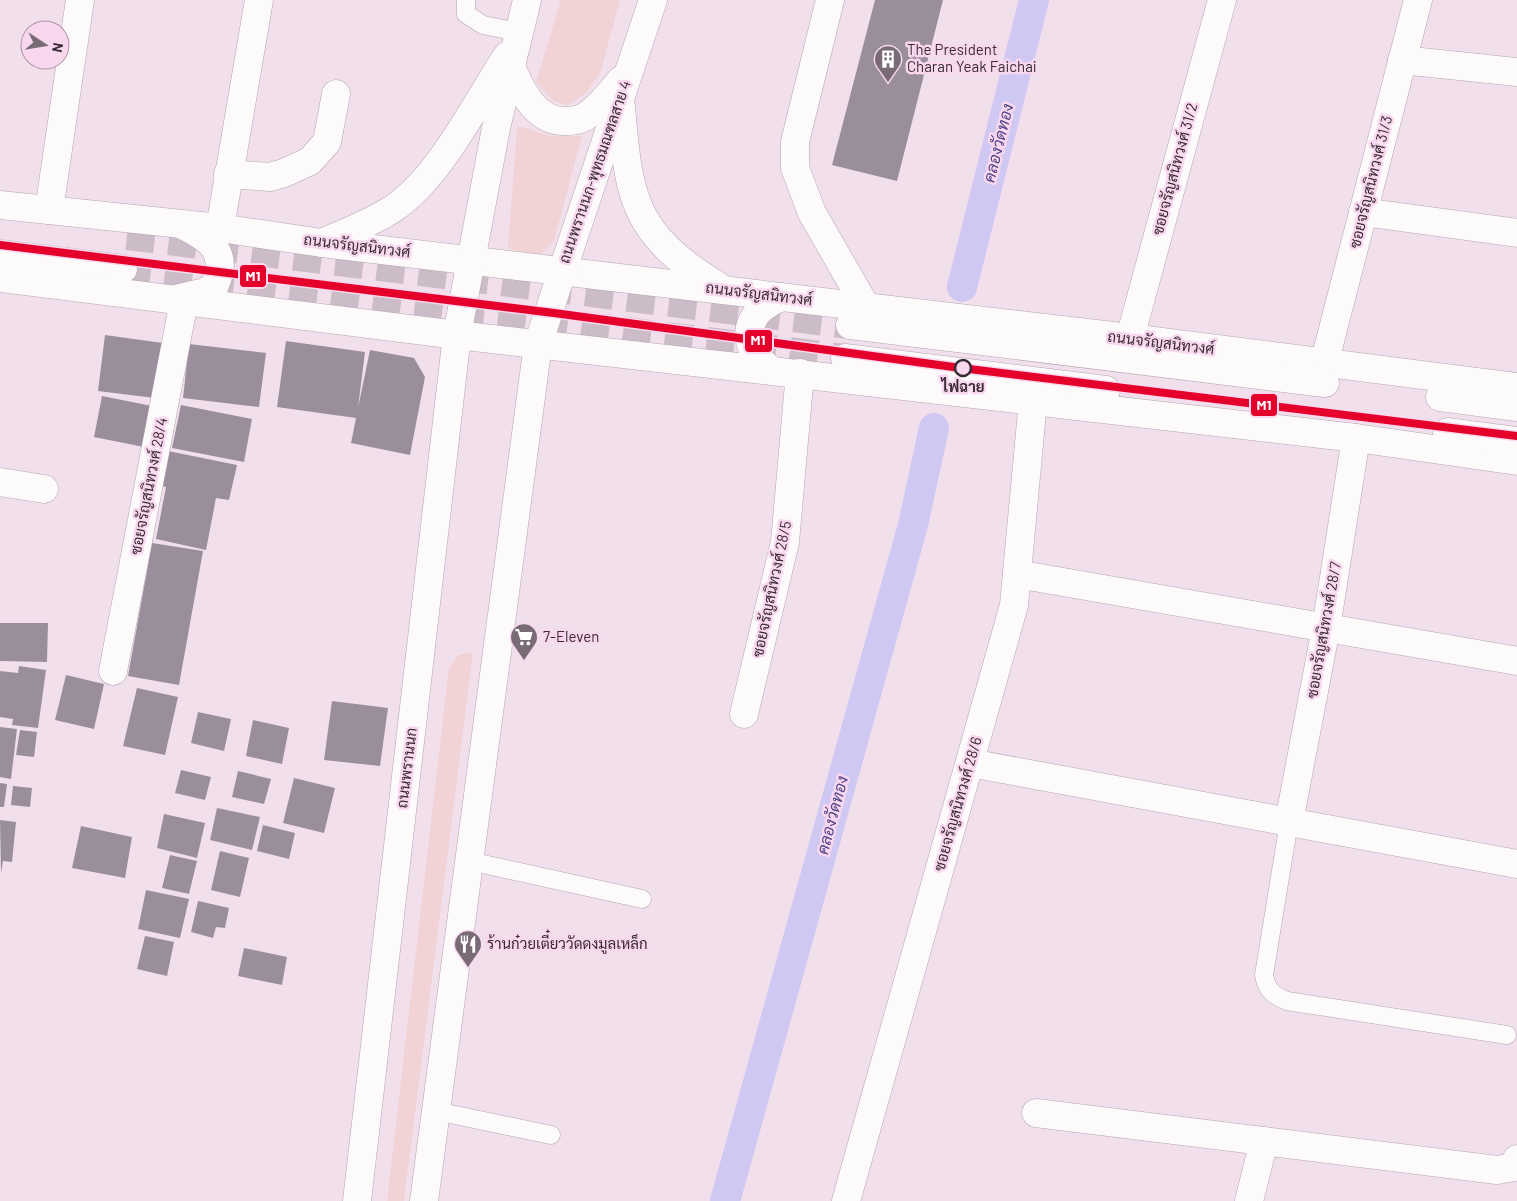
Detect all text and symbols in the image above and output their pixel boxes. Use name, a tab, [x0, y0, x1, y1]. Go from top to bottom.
north arrow	[20, 20, 70, 70]
place label: The President Charan Yeak Faichai	[907, 40, 1037, 75]
text: N	[49, 41, 67, 54]
building icon: The President Charan Yeak Faichai	[873, 44, 903, 83]
street label: ถนนพรานนก-พุทธมณฑลสาย 4	[554, 78, 637, 267]
street label: ซอยจรัญสนิทวงศ์ 31/2	[1148, 101, 1201, 237]
water label: คลองวัดทอง	[979, 102, 1016, 184]
street label: ซอยจรัญสนิทวงศ์ 31/3	[1345, 114, 1396, 250]
street label: ถนนจรัญสนิทวงศ์	[303, 230, 412, 261]
line badge: M1	[239, 264, 267, 288]
text: M1	[246, 267, 261, 284]
street label: ถนนจรัญสนิทวงศ์	[705, 278, 814, 309]
street label: ถนนจรัญสนิทวงศ์	[1107, 327, 1216, 358]
line badge: M1	[744, 329, 773, 353]
text: M1	[751, 331, 766, 348]
marker: ไฟฉาย	[954, 359, 972, 377]
place label: ไฟฉาย	[940, 377, 985, 395]
line badge: M1	[1250, 393, 1278, 417]
text: M1	[1257, 396, 1272, 413]
street label: ซอยจรัญสนิทวงศ์ 28/4	[126, 416, 171, 556]
street label: ซอยจรัญสนิทวงศ์ 28/5	[748, 519, 795, 659]
street label: ซอยจรัญสนิทวงศ์ 28/7	[1302, 560, 1345, 700]
supermarket icon: 7-Eleven	[509, 622, 539, 661]
place label: 7-Eleven	[543, 627, 599, 645]
street label: ถนนพรานนก	[392, 727, 420, 809]
street label: ซอยจรัญสนิทวงศ์ 28/6	[929, 734, 986, 873]
water label: คลองวัดทอง	[812, 774, 851, 856]
restaurant icon: ร้านก๋วยเตี๋ยววัดดงมูลเหล็ก	[453, 929, 483, 968]
place label: ร้านก๋วยเตี๋ยววัดดงมูลเหล็ก	[487, 929, 648, 954]

